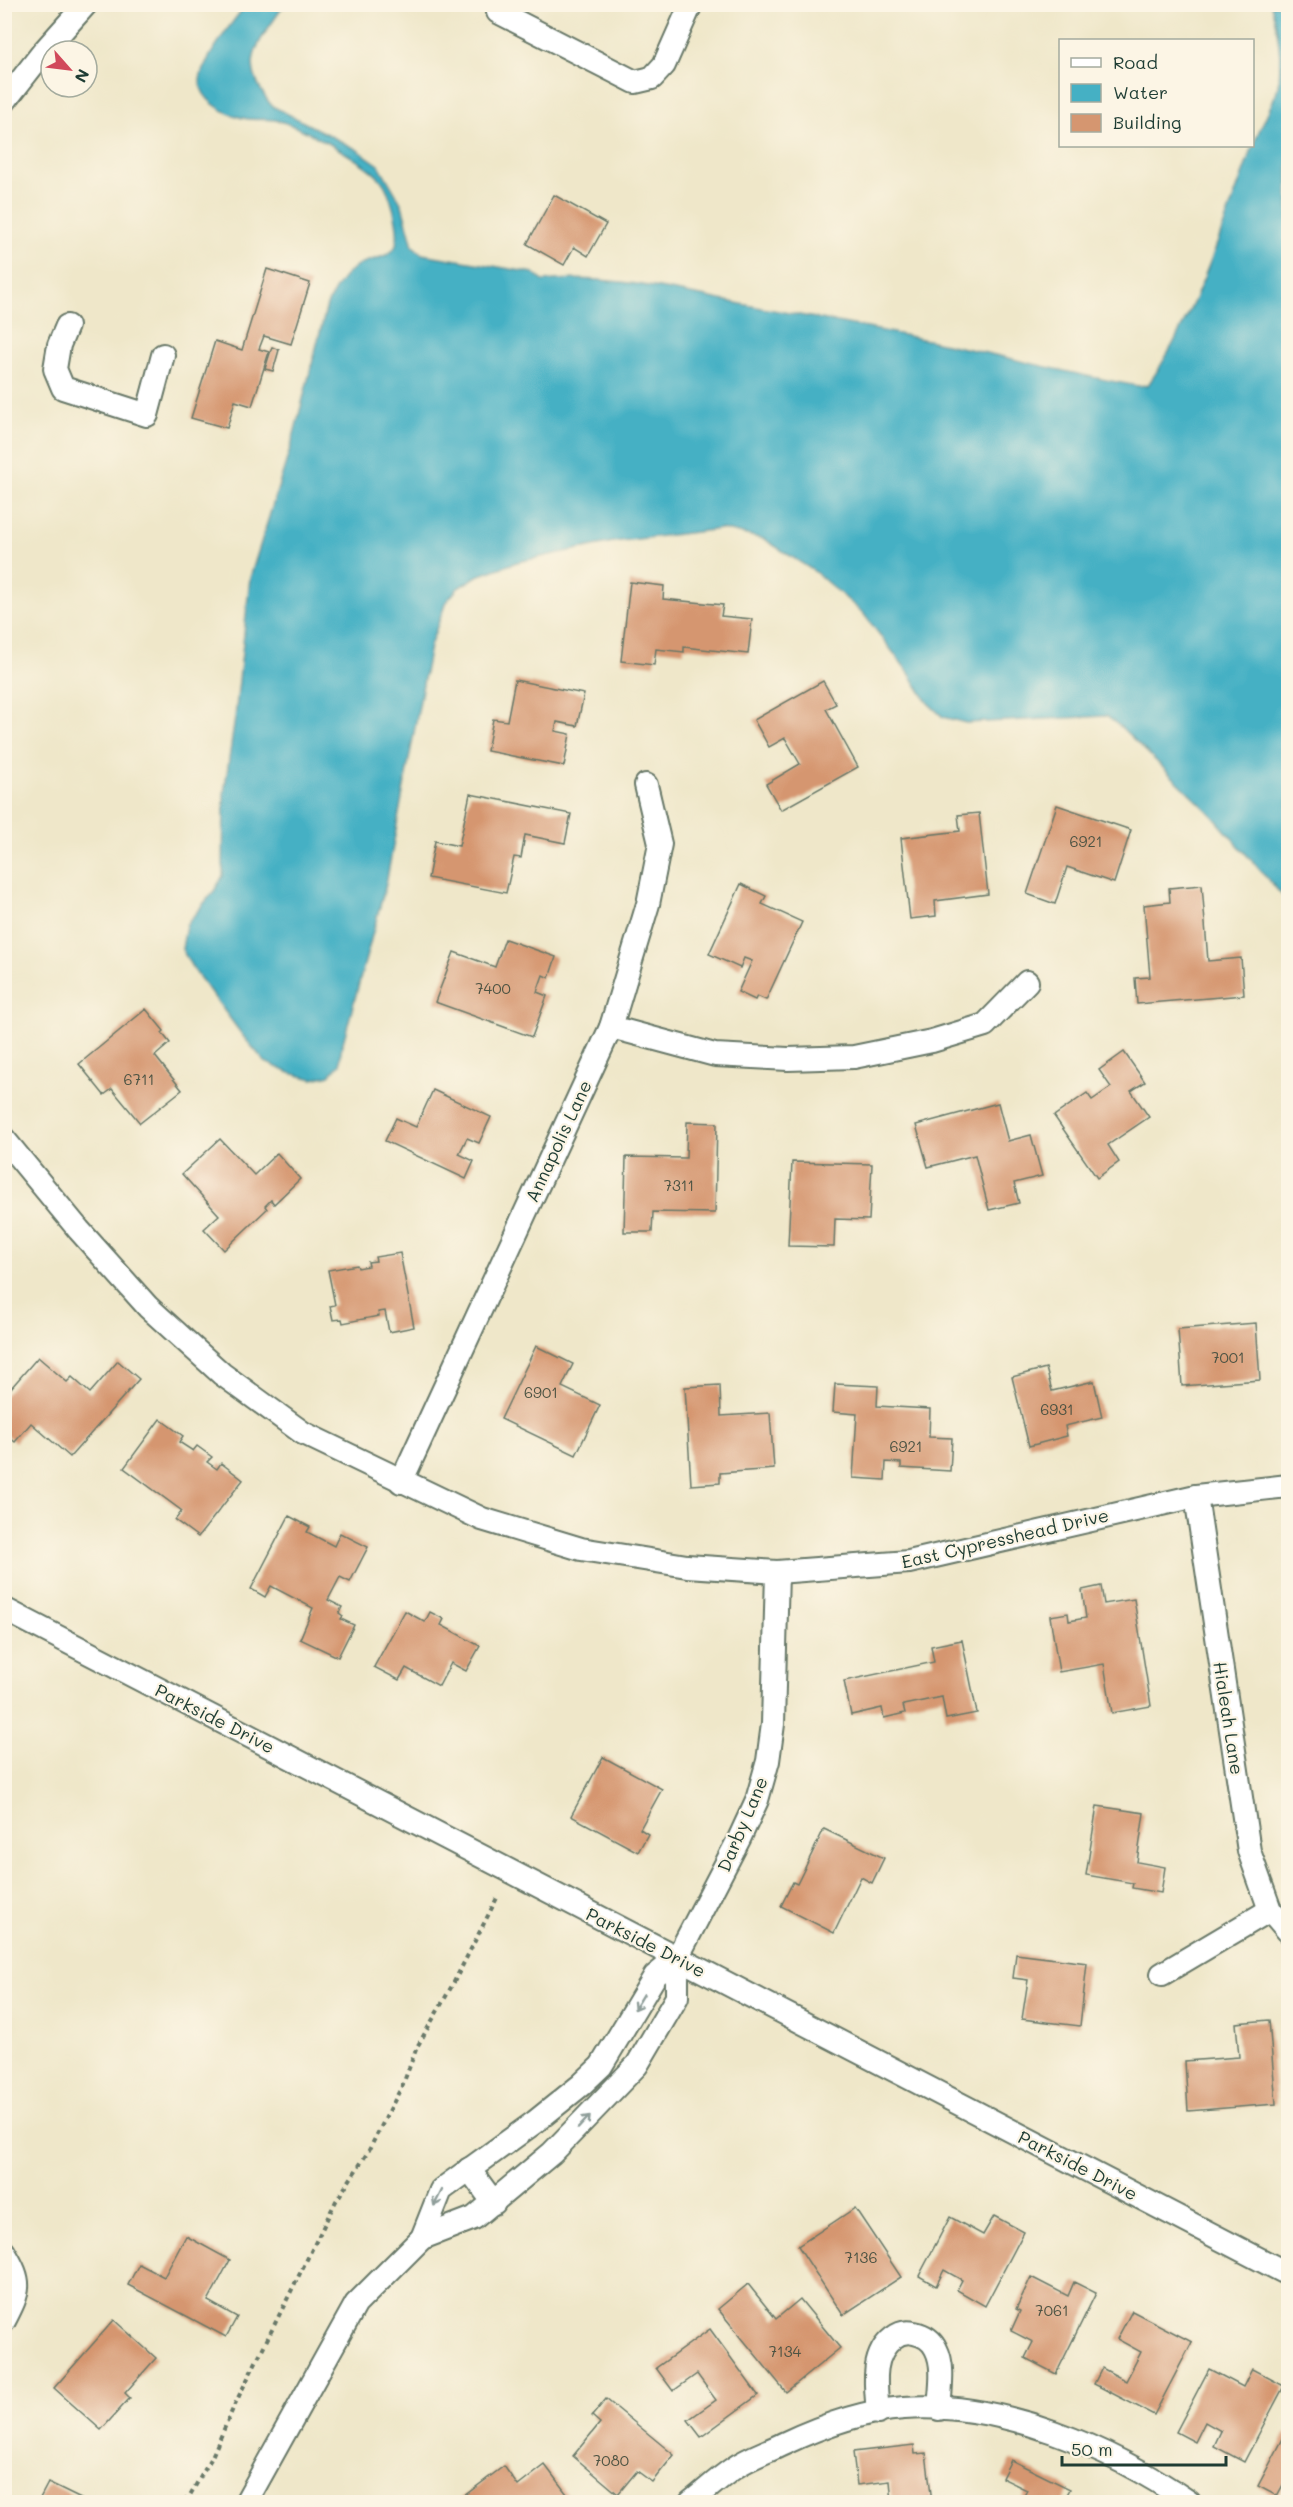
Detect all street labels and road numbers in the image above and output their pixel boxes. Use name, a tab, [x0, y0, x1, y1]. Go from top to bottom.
street label: Annapolis Lane	[519, 1076, 597, 1206]
street label: East Cypresshead Drive	[899, 1502, 1111, 1574]
street label: Hialeah Lane	[1208, 1660, 1250, 1776]
street label: Parkside Drive	[151, 1678, 279, 1758]
street label: Darby Lane	[711, 1773, 773, 1875]
street label: Parkside Drive	[582, 1902, 710, 1982]
street label: Parkside Drive	[1014, 2125, 1142, 2205]

